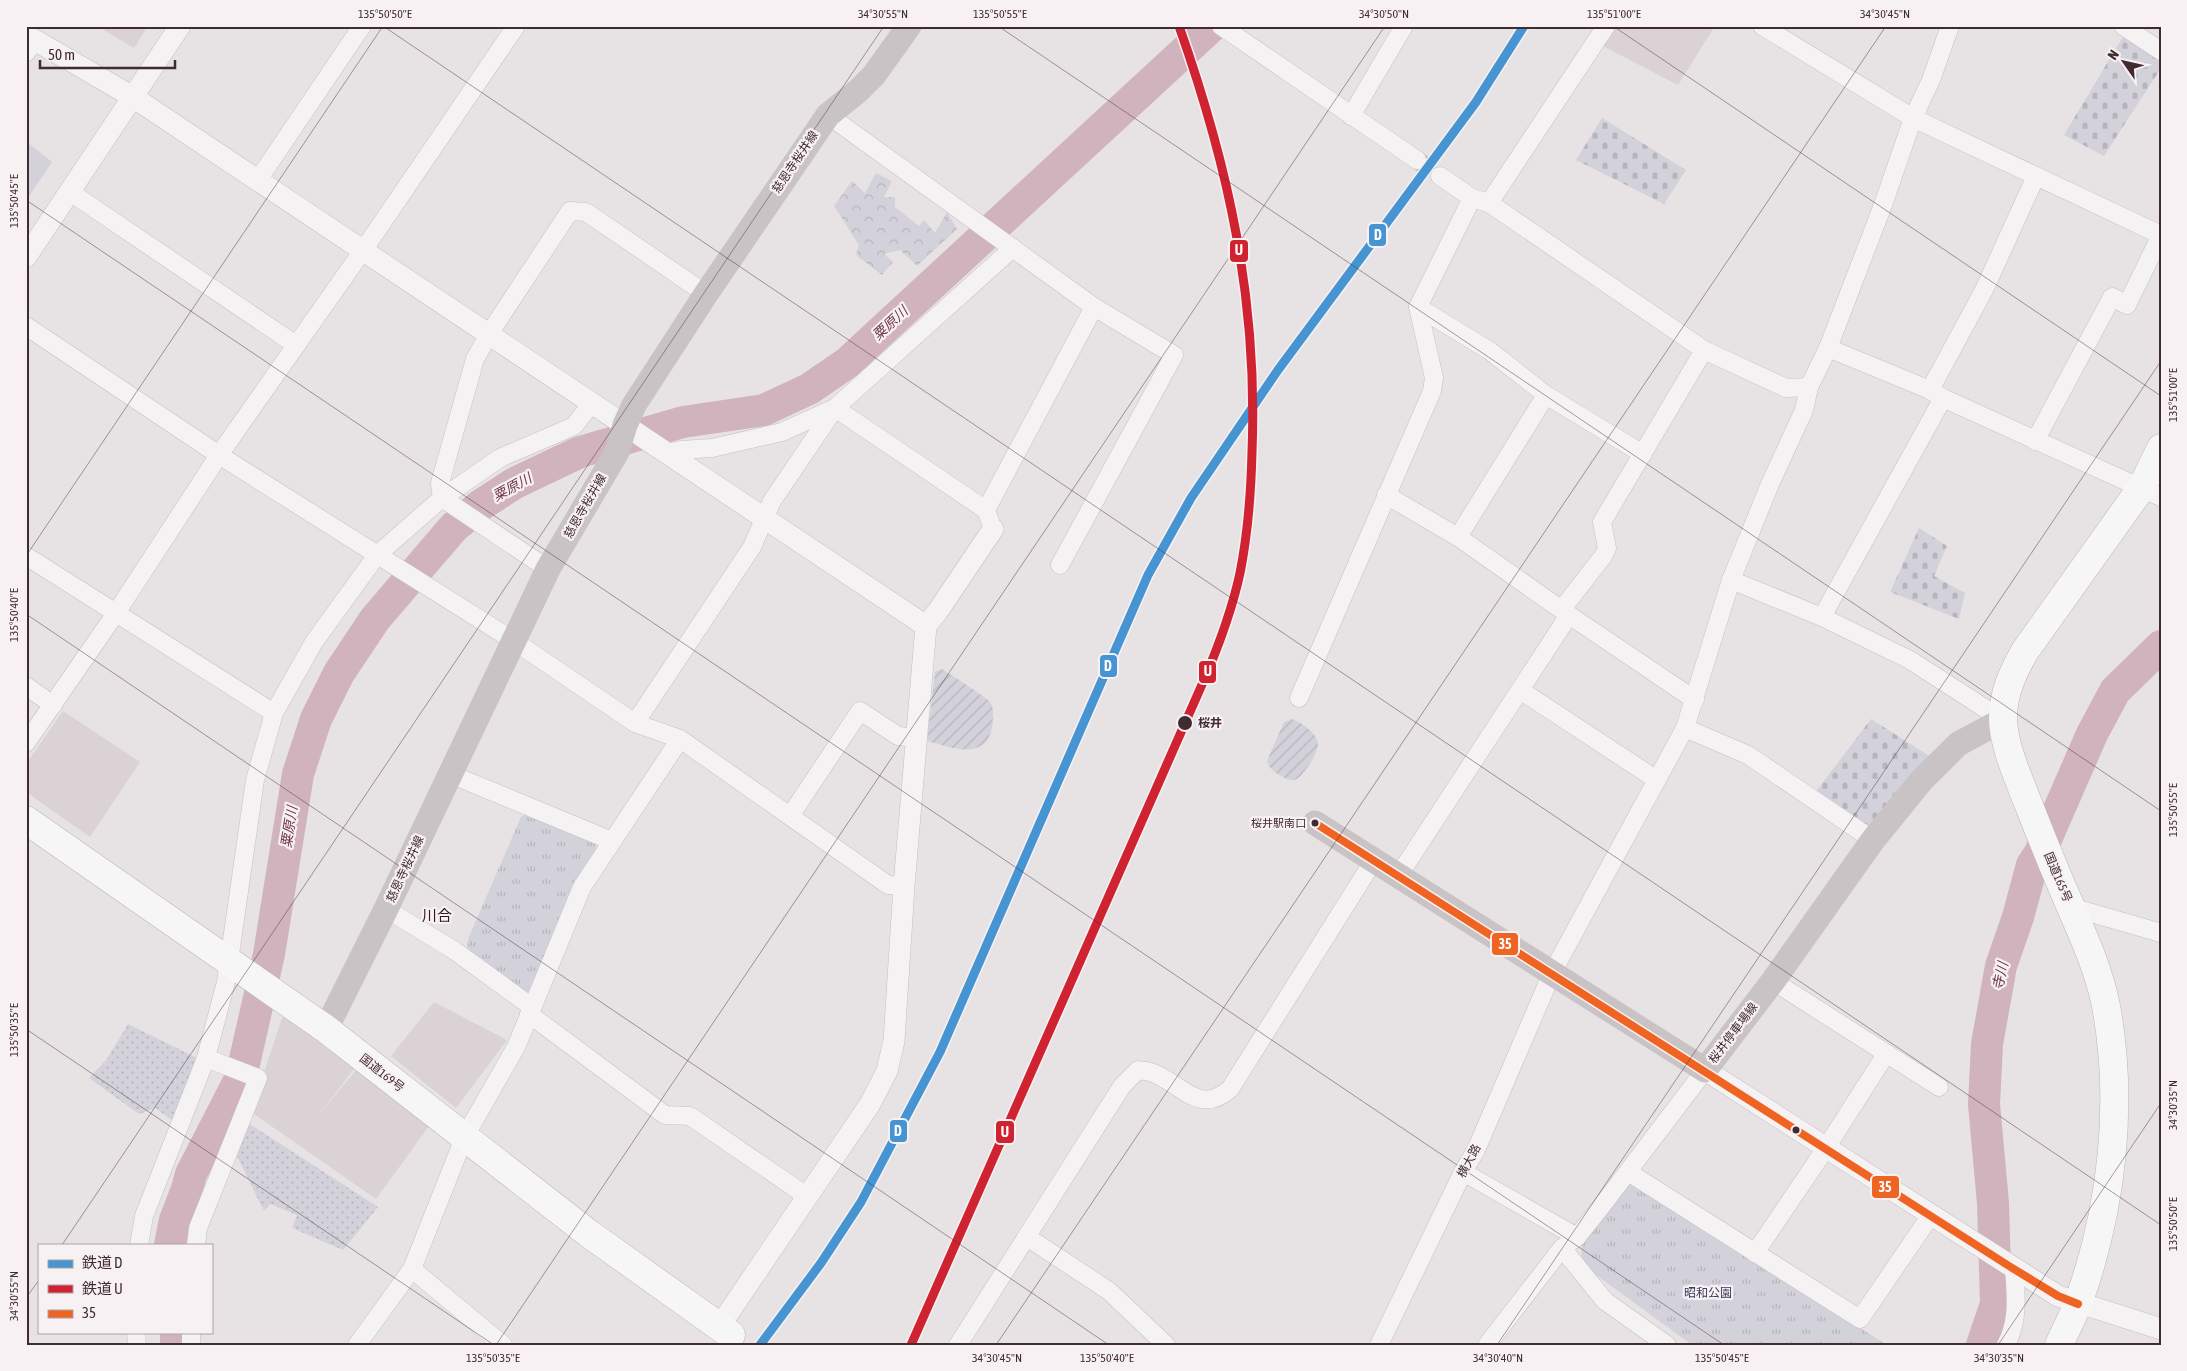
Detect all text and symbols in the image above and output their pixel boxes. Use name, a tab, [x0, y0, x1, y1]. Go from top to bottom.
text: 135°50'50"E	[358, 7, 412, 21]
text: 34°30'55"N	[858, 7, 908, 21]
text: 135°50'55"E	[973, 7, 1027, 21]
text: 34°30'50"N	[1359, 7, 1409, 21]
text: 135°51'00"E	[1587, 7, 1641, 21]
text: 34°30'45"N	[1860, 7, 1910, 21]
scale bar	[40, 38, 175, 70]
north arrow	[2100, 38, 2150, 88]
text: 50 m	[48, 46, 75, 63]
text: N	[2104, 47, 2122, 63]
street label: 慈恩寺桜井線	[769, 128, 821, 196]
text: 135°50'45"E	[7, 174, 21, 228]
line badge: D	[1368, 223, 1387, 247]
text: D	[1374, 227, 1382, 243]
line badge: U	[1229, 239, 1249, 263]
text: U	[1235, 242, 1243, 258]
water label: 粟原川	[869, 301, 912, 343]
text: 135°51'00"E	[2166, 368, 2180, 422]
water label: 粟原川	[490, 469, 536, 504]
street label: 慈恩寺桜井線	[561, 471, 609, 541]
text: 135°50'40"E	[7, 588, 21, 642]
line badge: D	[1099, 654, 1118, 678]
text: D	[1104, 658, 1112, 674]
line badge: U	[1198, 660, 1217, 684]
text: U	[1204, 663, 1212, 679]
marker: 桜井	[1176, 714, 1194, 732]
place label: 桜井	[1198, 716, 1222, 730]
text: 135°50'55"E	[2166, 783, 2180, 837]
water label: 粟原川	[278, 803, 300, 849]
place label: 桜井駅南口	[1251, 817, 1306, 829]
marker: 桜井駅南口	[1310, 818, 1320, 828]
street label: 慈恩寺桜井線	[383, 833, 427, 905]
street label: 国道165号	[2041, 850, 2075, 904]
district label: 川合	[422, 907, 452, 924]
line badge: 35	[1491, 932, 1519, 956]
text: 35	[1498, 936, 1512, 952]
water label: 寺川	[1989, 959, 2011, 991]
street label: 桜井停車場線	[1706, 1000, 1760, 1066]
text: 135°50'35"E	[7, 1003, 21, 1057]
street label: 国道169号	[357, 1051, 407, 1095]
text: 34°30'35"N	[2166, 1080, 2180, 1130]
line badge: D	[889, 1119, 908, 1143]
line badge: U	[995, 1120, 1015, 1144]
text: D	[894, 1123, 902, 1139]
text: U	[1001, 1124, 1009, 1140]
unlabelled marker	[1791, 1125, 1801, 1135]
street label: 横大路	[1454, 1142, 1484, 1180]
line badge: 35	[1871, 1175, 1900, 1199]
text: 35	[1878, 1179, 1892, 1195]
text: 135°50'50"E	[2166, 1197, 2180, 1251]
legend	[38, 1244, 212, 1334]
text: 鉄道 D	[82, 1254, 122, 1271]
text: 34°30'55"N	[7, 1271, 21, 1321]
text: 鉄道 U	[82, 1280, 123, 1297]
park label: 昭和公園	[1684, 1286, 1732, 1300]
text: 35	[82, 1304, 96, 1321]
text: 135°50'35"E	[466, 1351, 520, 1365]
text: 34°30'45"N	[972, 1351, 1022, 1365]
text: 135°50'40"E	[1080, 1351, 1134, 1365]
text: 34°30'40"N	[1473, 1351, 1523, 1365]
text: 135°50'45"E	[1695, 1351, 1749, 1365]
text: 34°30'35"N	[1974, 1351, 2024, 1365]

